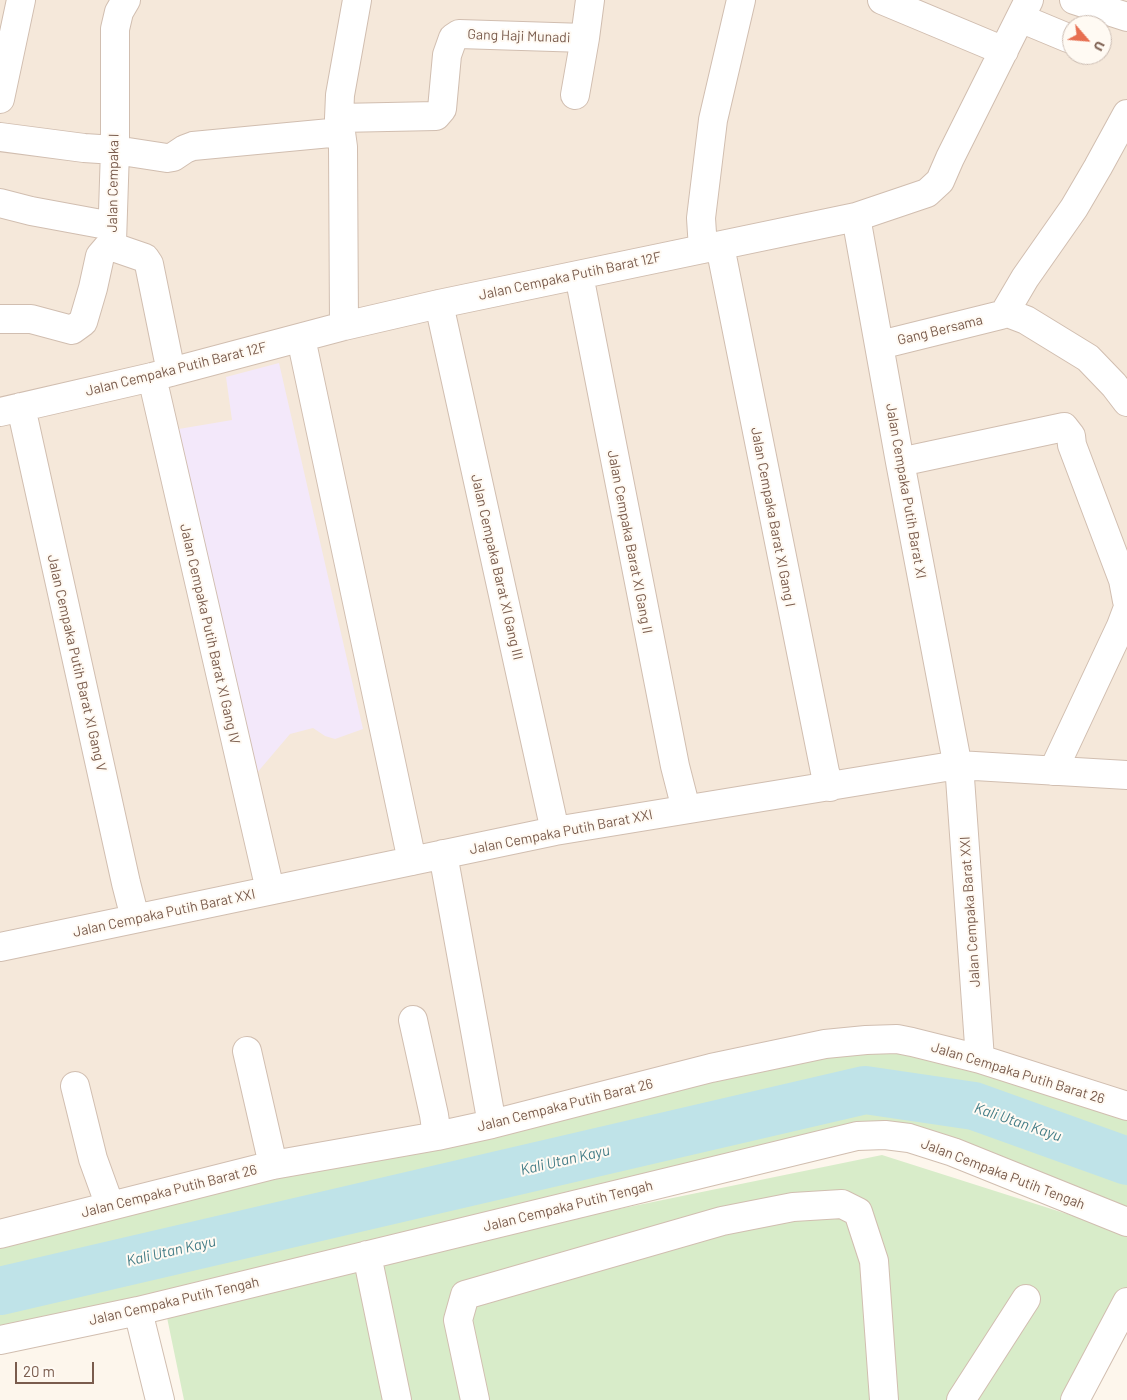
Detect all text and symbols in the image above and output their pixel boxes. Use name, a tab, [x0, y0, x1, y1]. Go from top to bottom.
north arrow	[1062, 15, 1112, 65]
street label: Gang Haji Munadi	[467, 26, 571, 46]
text: U	[1090, 39, 1109, 54]
street label: Jalan Cempaka I	[104, 133, 122, 233]
street label: Jalan Cempaka Putih Barat 12F	[477, 248, 663, 304]
street label: Gang Bersama	[896, 311, 984, 349]
street label: Jalan Cempaka Putih Barat 12F	[84, 338, 268, 400]
street label: Jalan Cempaka Putih Barat XI	[882, 402, 930, 580]
street label: Jalan Cempaka Barat XI Gang I	[747, 426, 799, 608]
street label: Jalan Cempaka Barat XI Gang II	[604, 449, 656, 635]
street label: Jalan Cempaka Barat XI Gang III	[467, 472, 527, 662]
street label: Jalan Cempaka Putih Barat XI Gang IV	[176, 522, 244, 746]
street label: Jalan Cempaka Putih Barat XI Gang V	[44, 553, 110, 773]
street label: Jalan Cempaka Putih Barat XXI	[468, 806, 654, 858]
street label: Jalan Cempaka Barat XXI	[956, 836, 984, 988]
street label: Jalan Cempaka Putih Barat XXI	[71, 885, 257, 941]
street label: Jalan Cempaka Putih Barat 26	[929, 1039, 1107, 1107]
street label: Jalan Cempaka Putih Barat 26	[475, 1075, 655, 1135]
water label: Kali Utan Kayu	[972, 1099, 1064, 1145]
street label: Jalan Cempaka Putih Tengah	[919, 1135, 1087, 1213]
water label: Kali Utan Kayu	[519, 1141, 611, 1179]
street label: Jalan Cempaka Putih Barat 26	[79, 1161, 259, 1221]
street label: Jalan Cempaka Putih Tengah	[481, 1177, 655, 1235]
water label: Kali Utan Kayu	[125, 1232, 217, 1270]
street label: Jalan Cempaka Putih Tengah	[87, 1273, 261, 1329]
scale bar	[18, 1352, 96, 1384]
text: 20 m	[23, 1362, 55, 1380]

